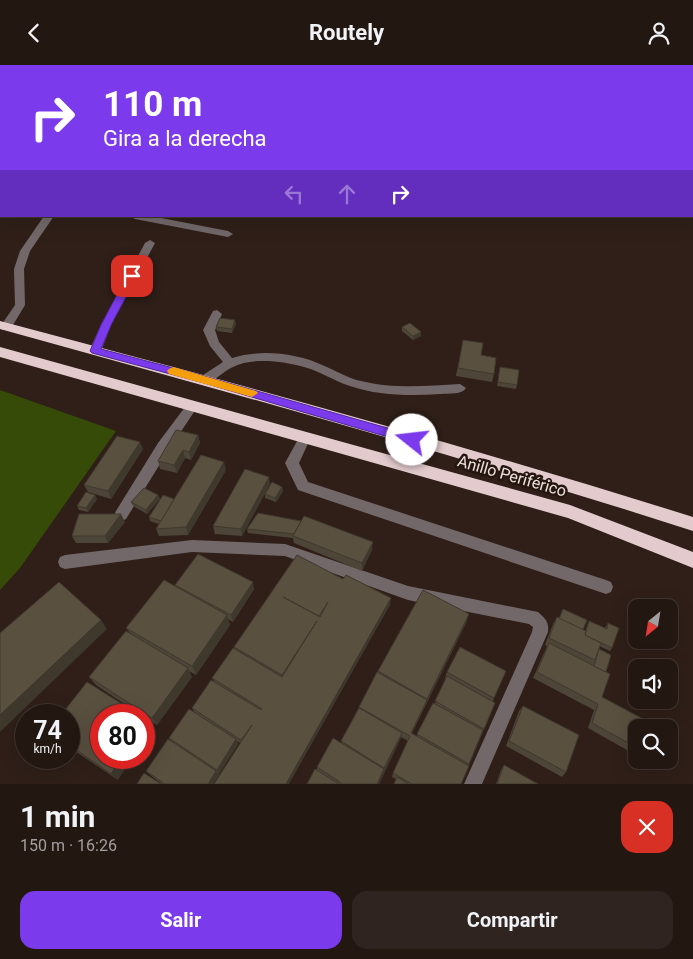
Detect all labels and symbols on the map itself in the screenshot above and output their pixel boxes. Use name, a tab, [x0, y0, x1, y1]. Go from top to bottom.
pin	[111, 255, 153, 297]
position arrow	[385, 413, 437, 465]
street label: Anillo Periférico	[455, 451, 569, 501]
north arrow	[628, 599, 678, 649]
speed limit sign: 80	[90, 704, 155, 769]

